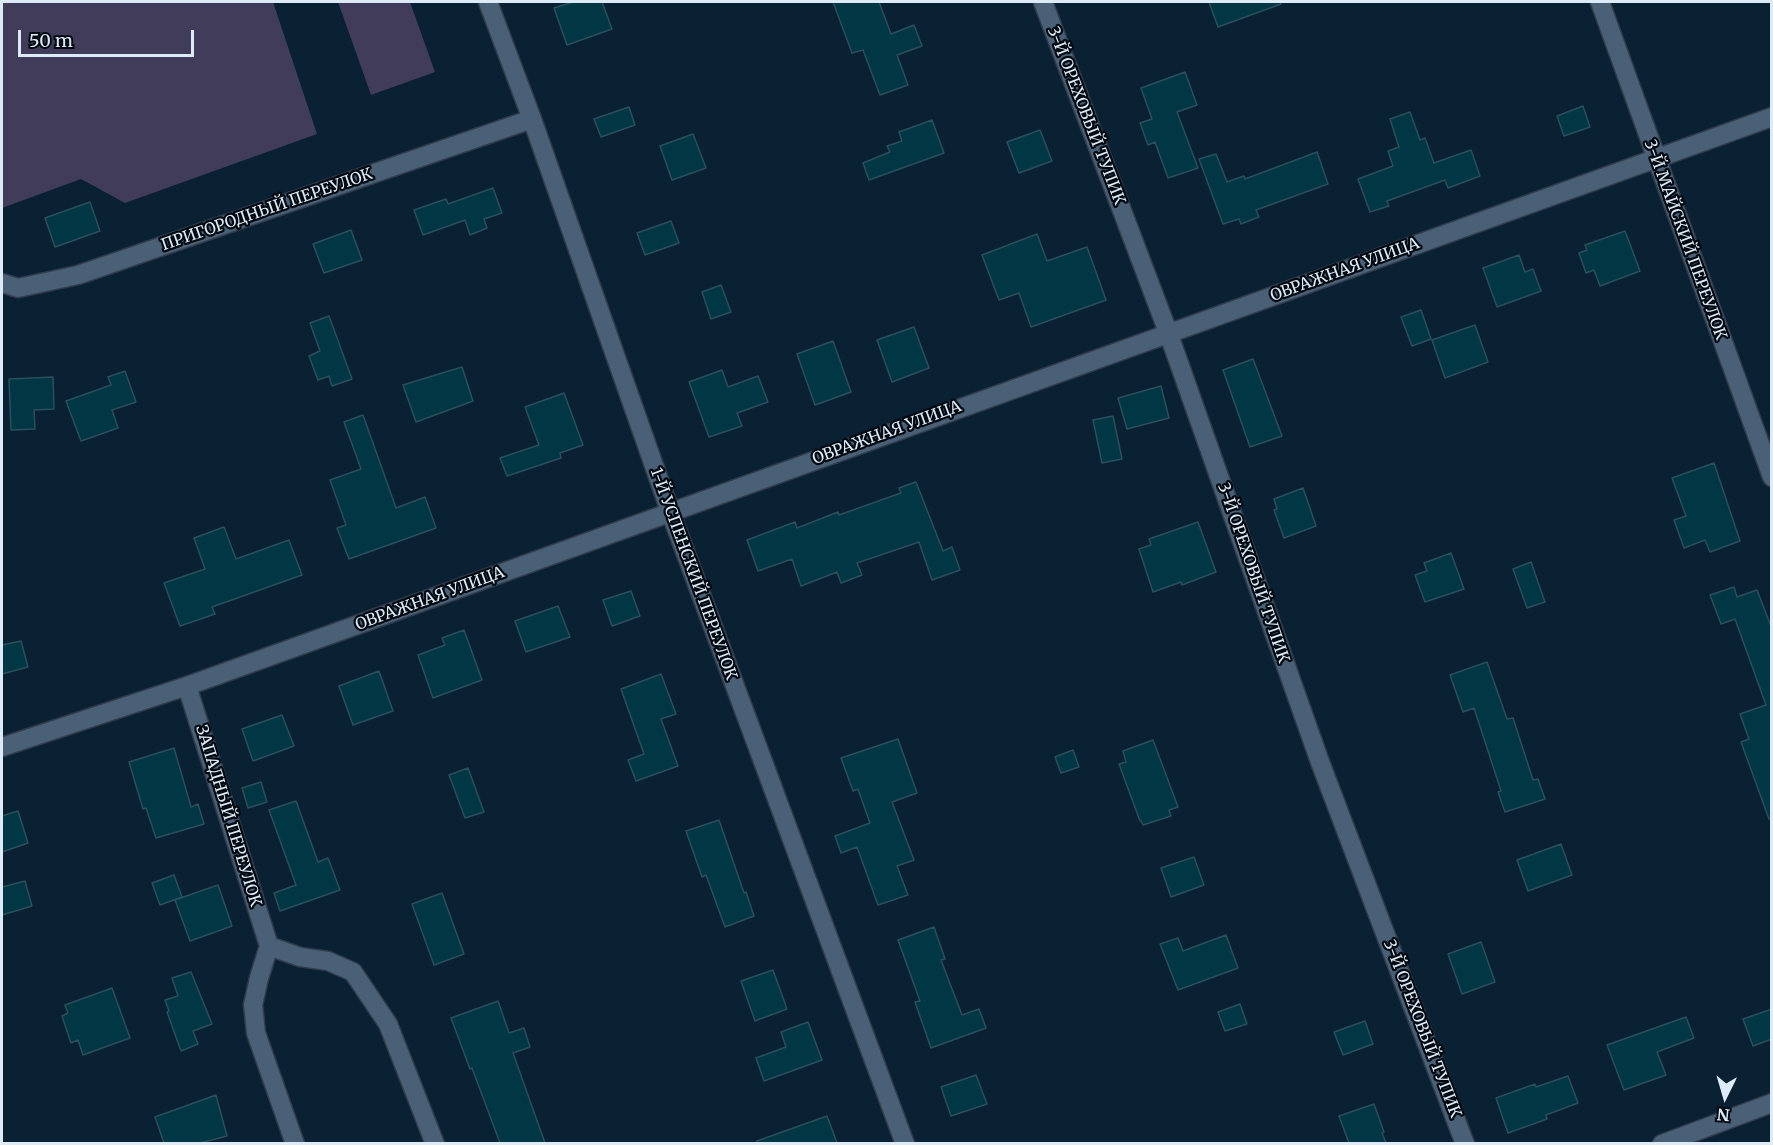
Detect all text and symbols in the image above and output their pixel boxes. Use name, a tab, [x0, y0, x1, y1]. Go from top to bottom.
scale bar	[21, 18, 196, 56]
street label: 3-Й ОРЕХОВЫЙ ТУПИК	[1043, 24, 1129, 208]
text: 50 m	[29, 29, 73, 52]
street label: 3-Й МАЙСКИЙ ПЕРЕУЛОК	[1640, 137, 1730, 343]
street label: ПРИГОРОДНЫЙ ПЕРЕУЛОК	[159, 165, 375, 255]
street label: ОВРАЖНАЯ УЛИЦА	[1268, 234, 1422, 306]
street label: ОВРАЖНАЯ УЛИЦА	[810, 397, 964, 469]
street label: 1-Й УСПЕНСКИЙ ПЕРЕУЛОК	[646, 465, 740, 683]
street label: 3-Й ОРЕХОВЫЙ ТУПИК	[1213, 480, 1293, 666]
street label: ОВРАЖНАЯ УЛИЦА	[353, 563, 507, 635]
street label: ЗАПАДНЫЙ ПЕРЕУЛОК	[191, 723, 265, 909]
street label: 3-Й ОРЕХОВЫЙ ТУПИК	[1379, 937, 1465, 1121]
north arrow	[1695, 1067, 1755, 1127]
text: N	[1716, 1104, 1731, 1125]

